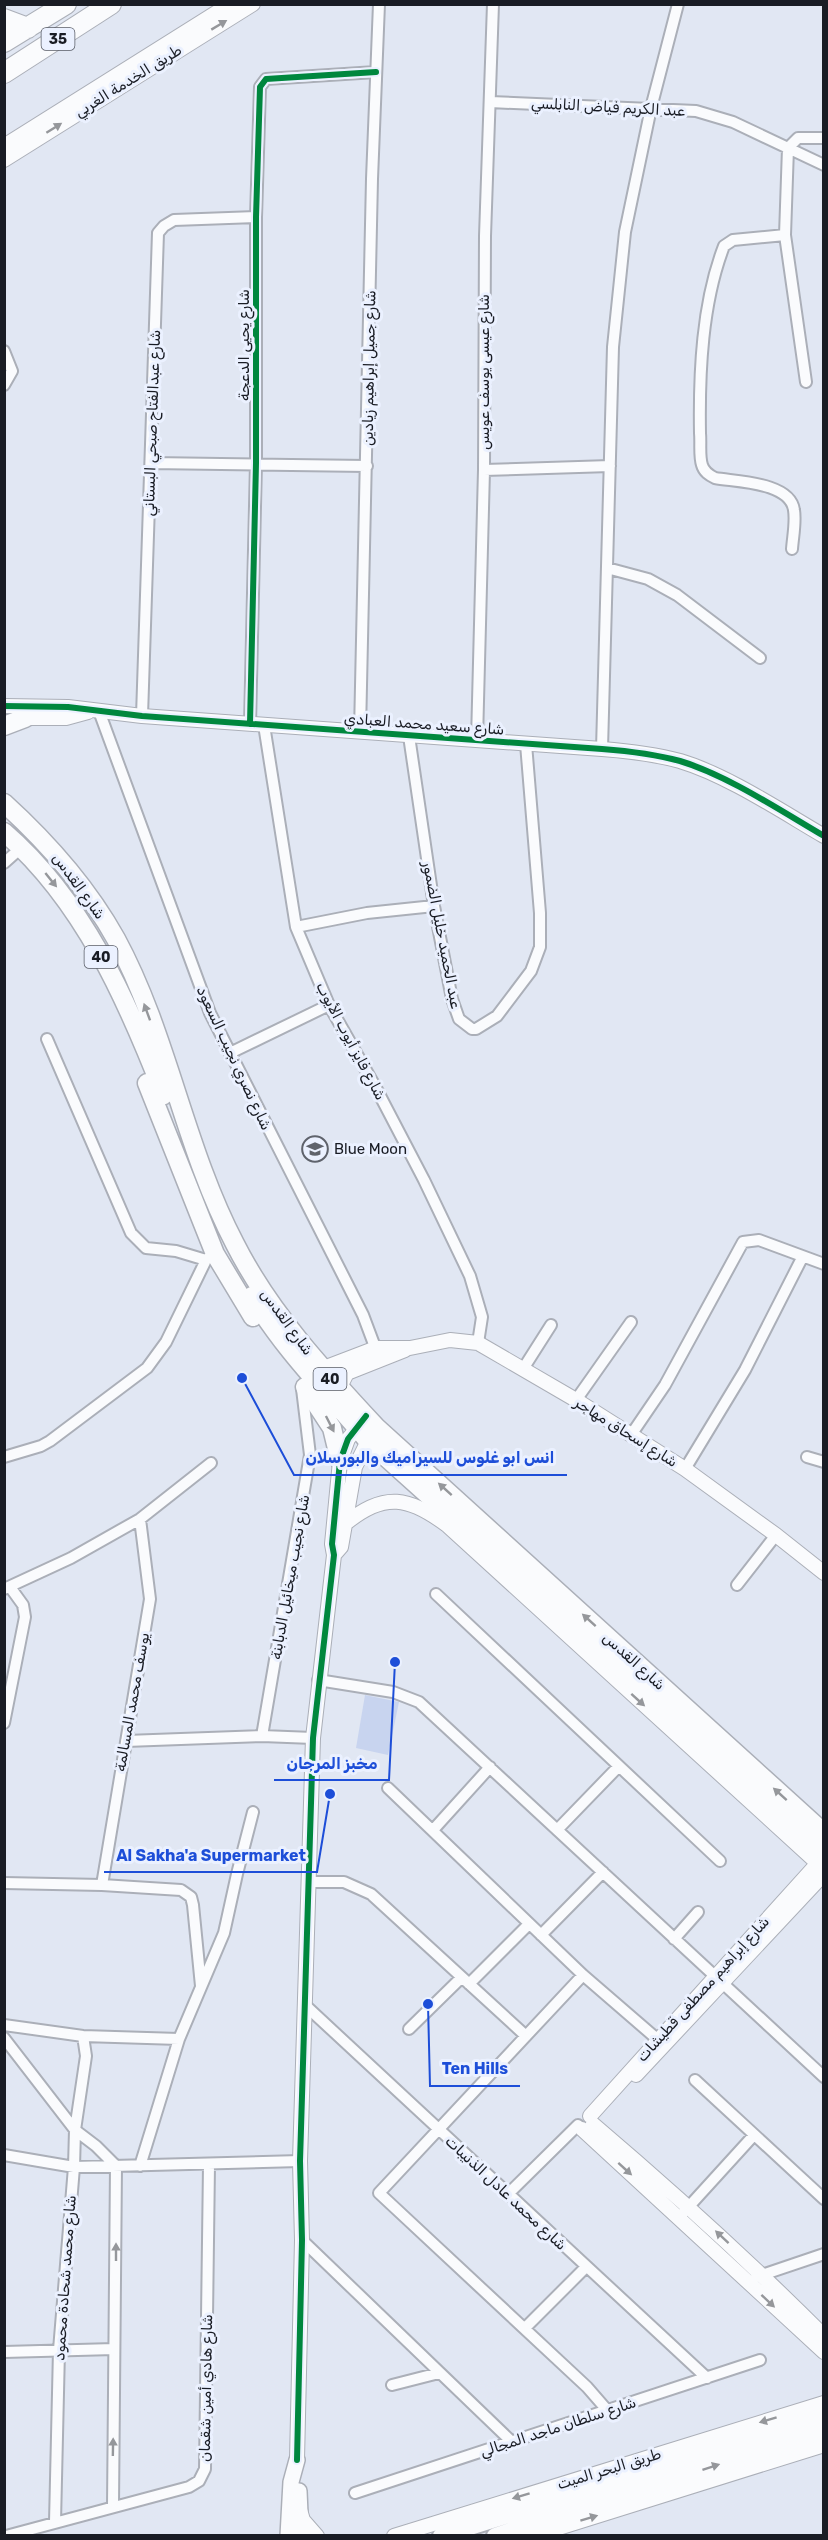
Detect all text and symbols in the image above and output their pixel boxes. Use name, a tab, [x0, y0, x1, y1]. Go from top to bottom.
one-way arrow	[211, 20, 228, 30]
road number: 35	[42, 28, 74, 50]
street label: طريق الخدمة الغربي	[71, 41, 187, 124]
street label: عبد الكريم فياض النابلسي	[530, 94, 686, 123]
one-way arrow	[46, 123, 62, 134]
street label: شارع يحيى الدعجة	[235, 289, 255, 401]
street label: شارع جميل إبراهيم زيادين	[359, 290, 381, 446]
street label: شارع عيسى يوسف عويس	[475, 294, 495, 450]
street label: شارع عبدالفتاح صبحي البستاني	[140, 329, 167, 517]
street label: شارع سعيد محمد العبادي	[343, 709, 505, 741]
street label: شارع القدس	[47, 849, 109, 924]
street label: عبد الحميد خليل الضمور	[419, 859, 465, 1010]
one-way arrow	[44, 872, 57, 888]
road number: 40	[84, 946, 118, 968]
street label: شارع فايز أيوب الأيوب	[311, 979, 390, 1104]
street label: شارع نصري نجيب السعود	[191, 983, 275, 1134]
one-way arrow	[142, 1003, 151, 1021]
school or university icon: Blue Moon	[300, 1134, 330, 1164]
place label: Blue Moon	[334, 1140, 407, 1158]
street label: شارع القدس	[255, 1285, 317, 1360]
road number: 40	[314, 1368, 346, 1390]
street label: شارع إسحاق مهاجر	[569, 1393, 681, 1473]
one-way arrow	[325, 1416, 334, 1433]
callout: انس ابو غلوس للسيراميك والبورسلان	[294, 1441, 567, 1475]
text: انس ابو غلوس للسيراميك والبورسلان	[305, 1448, 555, 1467]
one-way arrow	[437, 1482, 452, 1496]
street label: شارع نجيب ميخائيل الدبابنة	[267, 1493, 315, 1661]
one-way arrow	[582, 1614, 597, 1627]
street label: شارع القدس	[598, 1628, 669, 1695]
street label: يوسف محمد المسالمة	[111, 1631, 153, 1773]
one-way arrow	[630, 1693, 645, 1706]
callout: مخبز المرجان	[274, 1746, 389, 1780]
text: مخبز المرجان	[287, 1754, 378, 1773]
one-way arrow	[773, 1788, 788, 1801]
callout: Al Sakha'a Supermarket	[104, 1838, 317, 1872]
text: Al Sakha'a Supermarket	[116, 1846, 306, 1865]
street label: شارع إبراهيم مصطفى قطيشات	[633, 1913, 775, 2067]
callout: Ten Hills	[430, 2052, 520, 2086]
text: Ten Hills	[442, 2059, 508, 2078]
street label: شارع محمد عادل الذنيبات	[440, 2132, 570, 2255]
one-way arrow	[617, 2162, 632, 2175]
street label: شارع محمد شحادة محمود	[50, 2195, 82, 2361]
one-way arrow	[714, 2230, 729, 2244]
one-way arrow	[111, 2243, 121, 2262]
one-way arrow	[760, 2294, 775, 2307]
street label: شارع هادي أمين شقمان	[196, 2314, 218, 2462]
street label: شارع سلطان ماجد المجالي	[478, 2393, 639, 2464]
one-way arrow	[759, 2416, 777, 2425]
one-way arrow	[108, 2438, 118, 2457]
street label: طريق البحر الميت	[555, 2445, 663, 2493]
one-way arrow	[702, 2461, 720, 2471]
one-way arrow	[512, 2492, 530, 2501]
one-way arrow	[580, 2513, 598, 2522]

